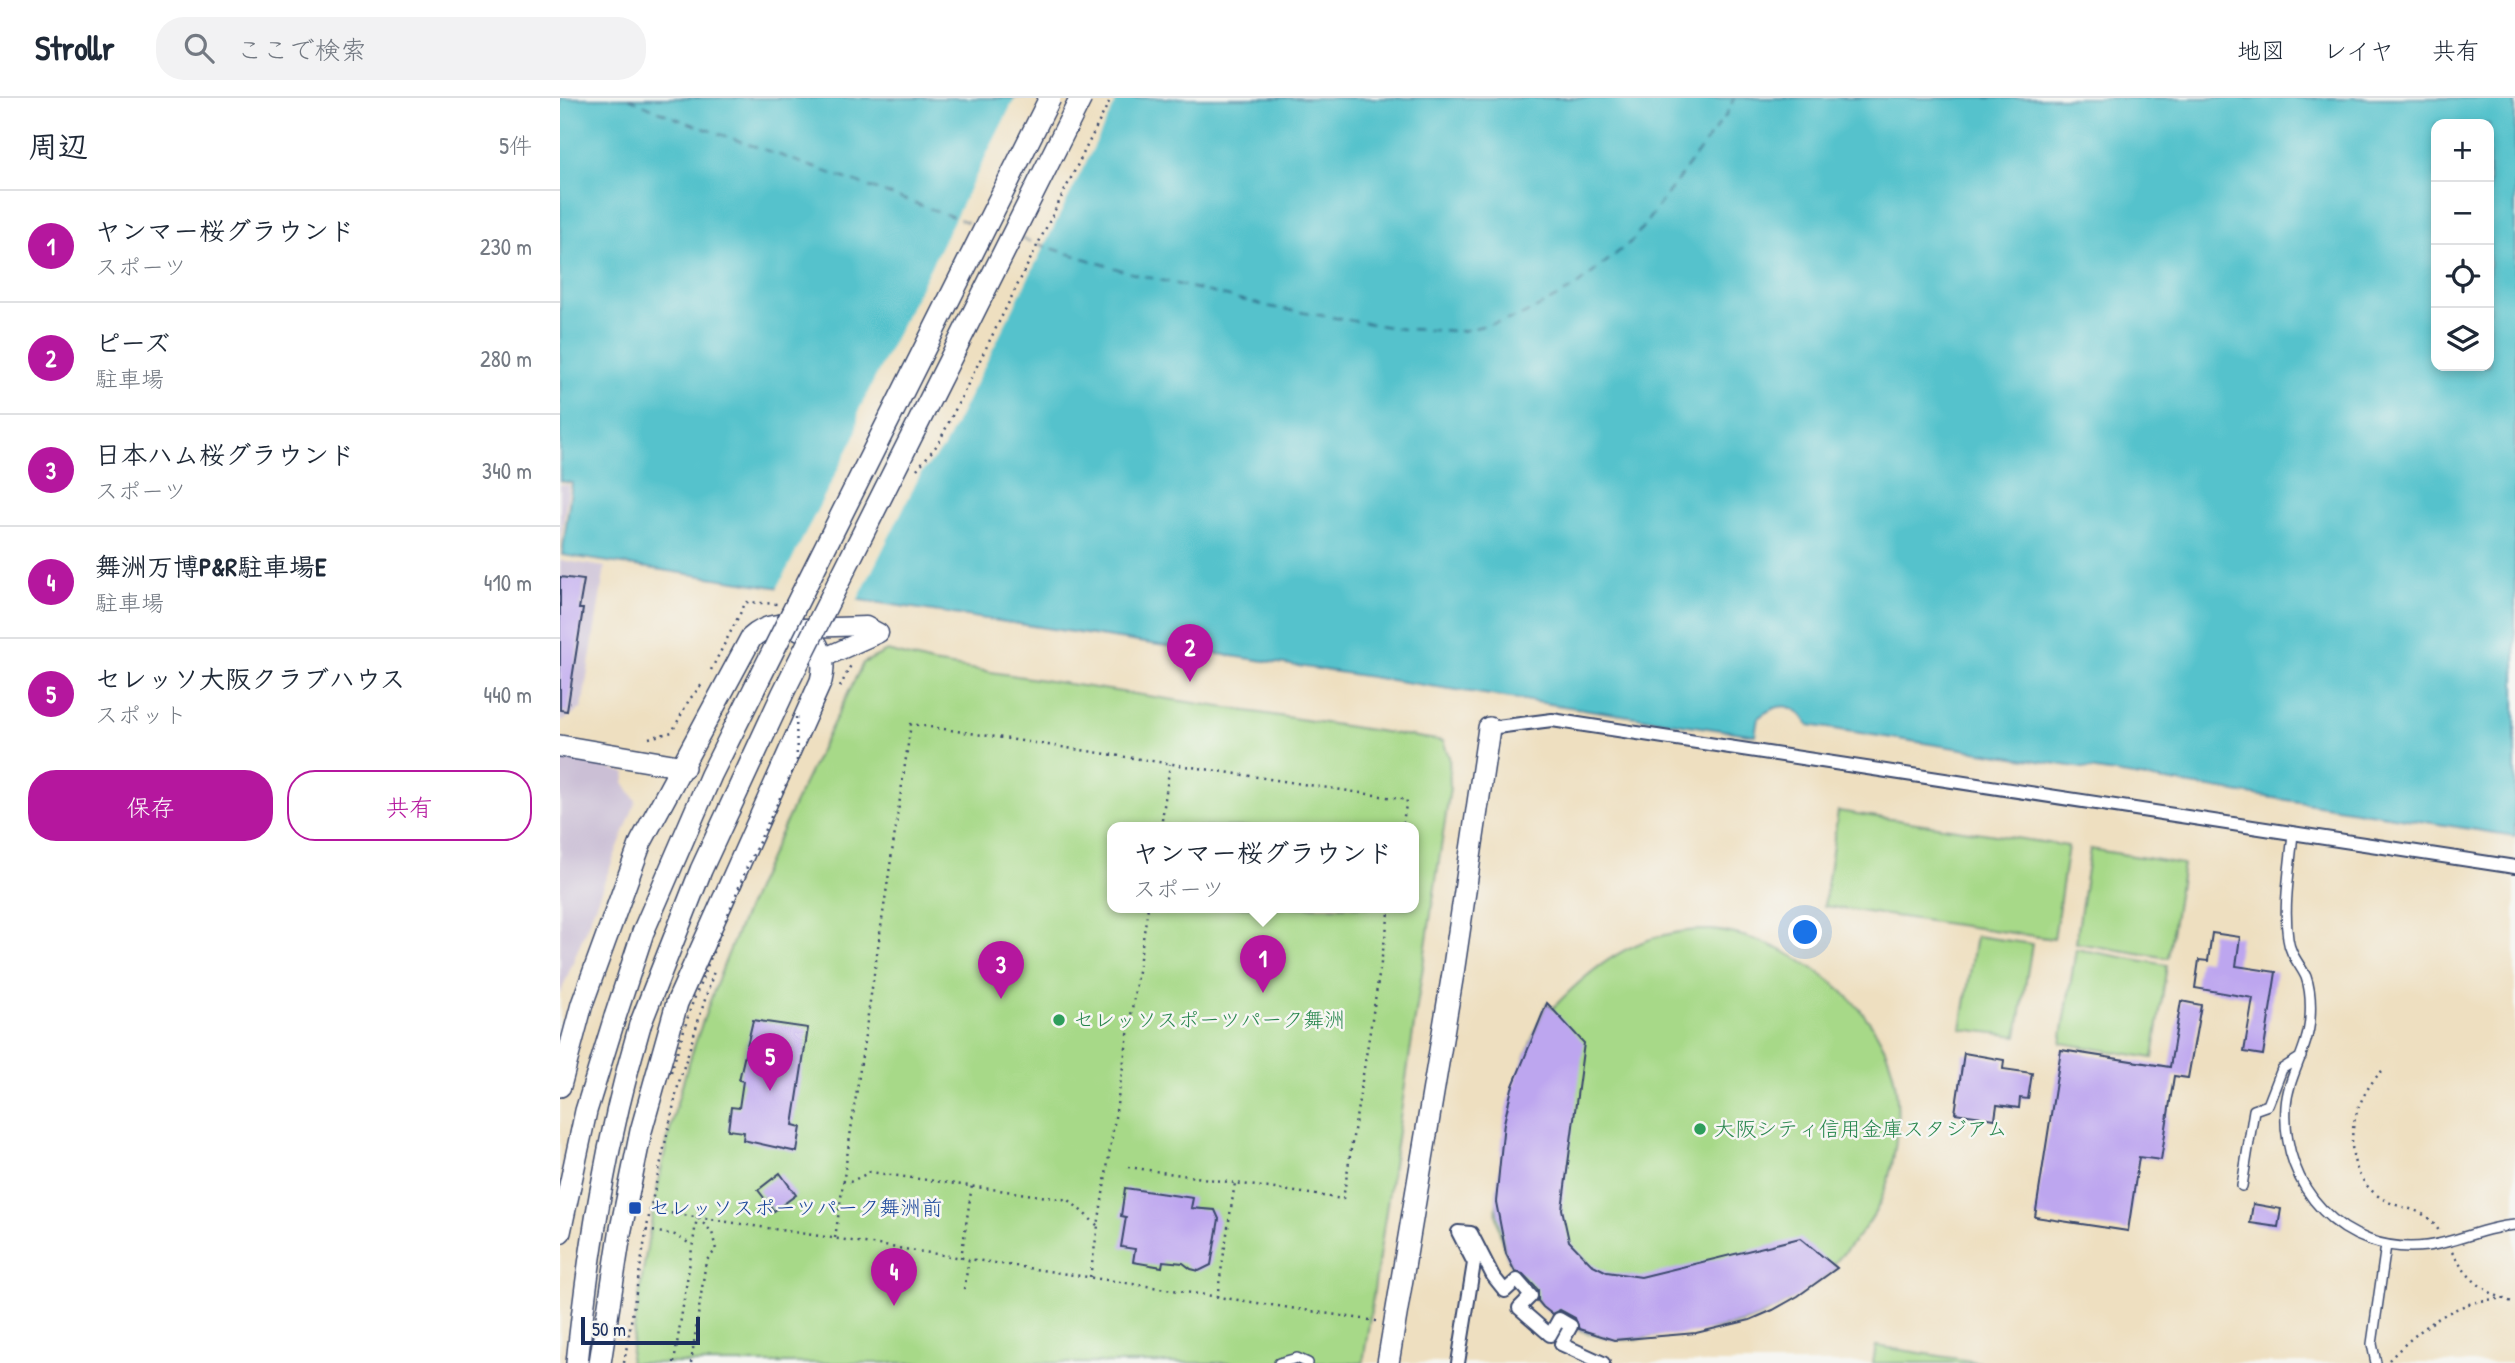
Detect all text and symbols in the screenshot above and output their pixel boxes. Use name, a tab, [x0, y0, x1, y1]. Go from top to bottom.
search box	[156, 17, 646, 80]
text: Strollr	[35, 26, 114, 70]
icon: search	[180, 29, 218, 67]
text: ここで検索	[236, 32, 366, 67]
text: 地図	[2237, 34, 2285, 66]
text: レイヤ	[2323, 34, 2394, 66]
text: 共有	[2432, 34, 2480, 66]
map controls	[2431, 119, 2494, 371]
button: +	[2431, 119, 2494, 182]
text: 周辺	[28, 126, 88, 166]
text: 5件	[499, 130, 532, 161]
button: −	[2431, 182, 2494, 245]
text: ヤンマー桜グラウンド	[95, 213, 355, 248]
text: 1	[47, 231, 55, 262]
text: 230 m	[480, 231, 532, 262]
button: locate	[2431, 245, 2494, 308]
text: スポーツ	[95, 251, 187, 282]
button: layers	[2431, 308, 2494, 371]
text: ピーズ	[95, 325, 170, 360]
text: 2	[46, 343, 56, 374]
text: 280 m	[480, 343, 532, 374]
text: 駐車場	[95, 363, 164, 394]
text: 日本ハム桜グラウンド	[95, 437, 355, 472]
text: 3	[46, 455, 56, 486]
text: 340 m	[482, 455, 532, 486]
text: スポーツ	[95, 475, 187, 506]
text: 舞洲万博P&R駐車場E	[95, 549, 327, 584]
text: 4	[47, 567, 55, 598]
text: 410 m	[484, 567, 532, 598]
text: 駐車場	[95, 587, 164, 618]
pin: 2	[1167, 624, 1213, 682]
text: セレッソ大阪クラブハウス	[95, 661, 405, 696]
text: 5	[46, 679, 56, 710]
text: 440 m	[484, 679, 532, 710]
text: スポット	[95, 699, 187, 730]
button: 保存	[28, 770, 273, 841]
button: 共有	[287, 770, 532, 841]
popup	[1107, 822, 1419, 913]
text: ヤンマー桜グラウンド	[1133, 835, 1393, 870]
text: スポーツ	[1133, 873, 1225, 904]
your location	[1788, 915, 1822, 949]
pin: 1	[1240, 935, 1286, 993]
pin: 3	[978, 941, 1024, 999]
place label: セレッソスポーツパーク舞洲	[1073, 1005, 1345, 1034]
marker: セレッソスポーツパーク舞洲	[1051, 1012, 1067, 1028]
pin: 5	[747, 1033, 793, 1091]
place label: 大阪シティ信用金庫スタジアム	[1714, 1114, 2008, 1143]
marker: 大阪シティ信用金庫スタジアム	[1692, 1121, 1708, 1137]
place label: セレッソスポーツパーク舞洲前	[649, 1193, 942, 1222]
marker: セレッソスポーツパーク舞洲前	[627, 1200, 643, 1216]
pin: 4	[871, 1248, 917, 1306]
scale bar	[581, 1314, 700, 1346]
text: 50 m	[592, 1316, 626, 1342]

